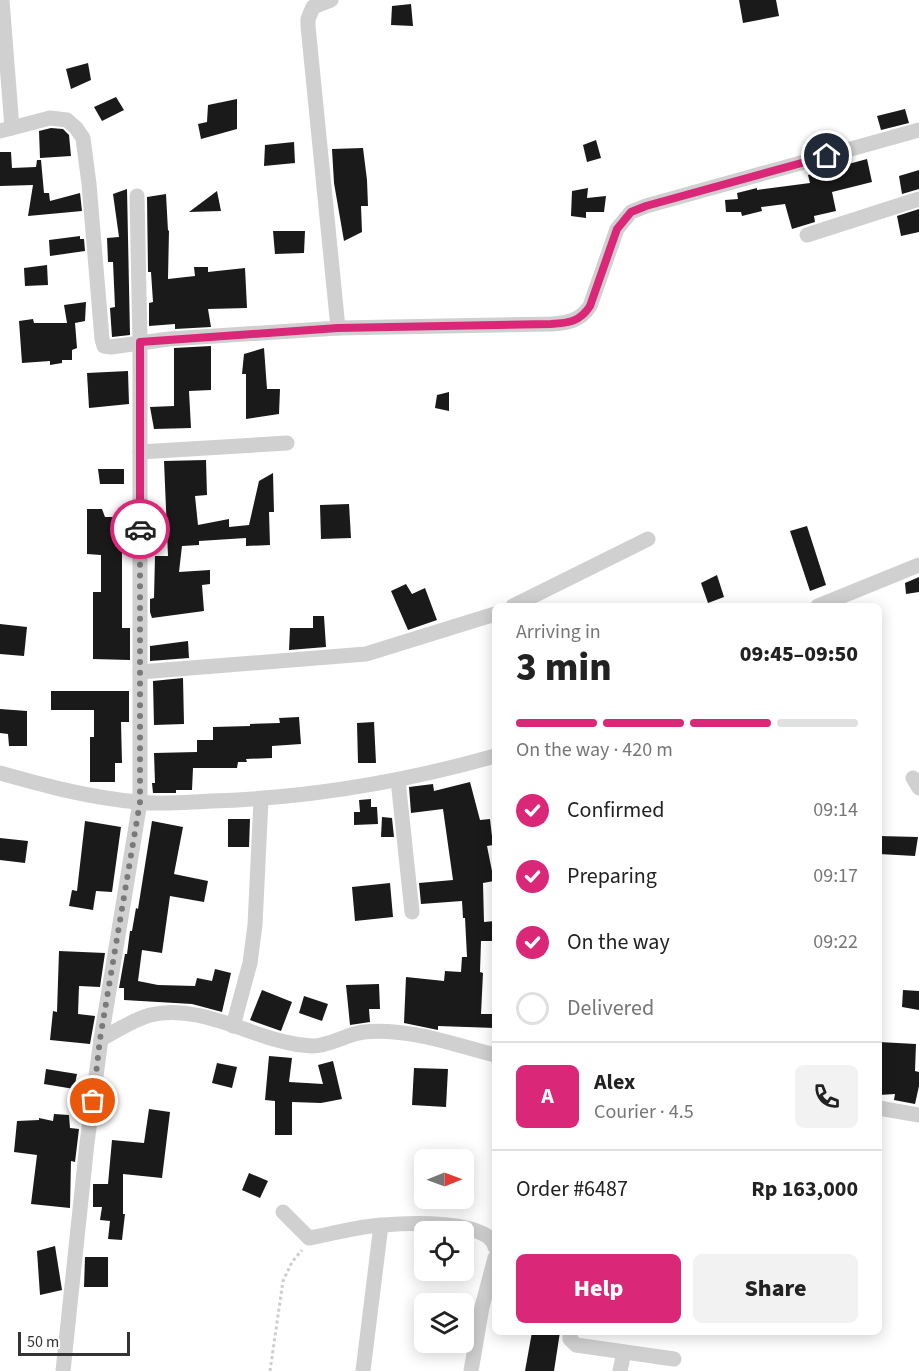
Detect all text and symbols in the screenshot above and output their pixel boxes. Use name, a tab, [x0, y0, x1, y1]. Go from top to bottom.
pin	[801, 130, 852, 181]
icon: home	[810, 139, 843, 172]
courier	[110, 499, 170, 559]
icon: car	[124, 513, 157, 546]
text: Arriving in	[516, 618, 601, 646]
text: 09:45–09:50	[740, 638, 858, 670]
text: 3 min	[516, 640, 612, 696]
text: On the way · 420 m	[516, 736, 673, 764]
icon: check	[516, 794, 549, 827]
text: Confirmed	[567, 794, 664, 826]
text: 09:14	[813, 796, 858, 824]
icon: check	[516, 860, 549, 893]
text: Preparing	[567, 860, 657, 892]
text: 09:17	[813, 862, 858, 890]
icon: check	[516, 926, 549, 959]
text: On the way	[567, 926, 670, 958]
text: 09:22	[813, 928, 858, 956]
text: Delivered	[567, 992, 654, 1024]
button: phone	[795, 1065, 858, 1128]
text: Alex	[594, 1066, 635, 1098]
pin	[67, 1075, 118, 1126]
text: A	[541, 1080, 554, 1112]
icon: bag	[76, 1084, 109, 1117]
text: Courier · 4.5	[594, 1098, 694, 1126]
north arrow	[414, 1149, 474, 1209]
map controls	[414, 1149, 474, 1353]
text: Order #6487	[516, 1173, 628, 1205]
text: Rp 163,000	[751, 1173, 858, 1205]
button: locate	[414, 1221, 474, 1281]
button: Help	[516, 1254, 681, 1323]
button: Share	[693, 1254, 858, 1323]
button: layers	[414, 1293, 474, 1353]
scale bar	[18, 1329, 130, 1356]
text: 50 m	[27, 1331, 59, 1353]

